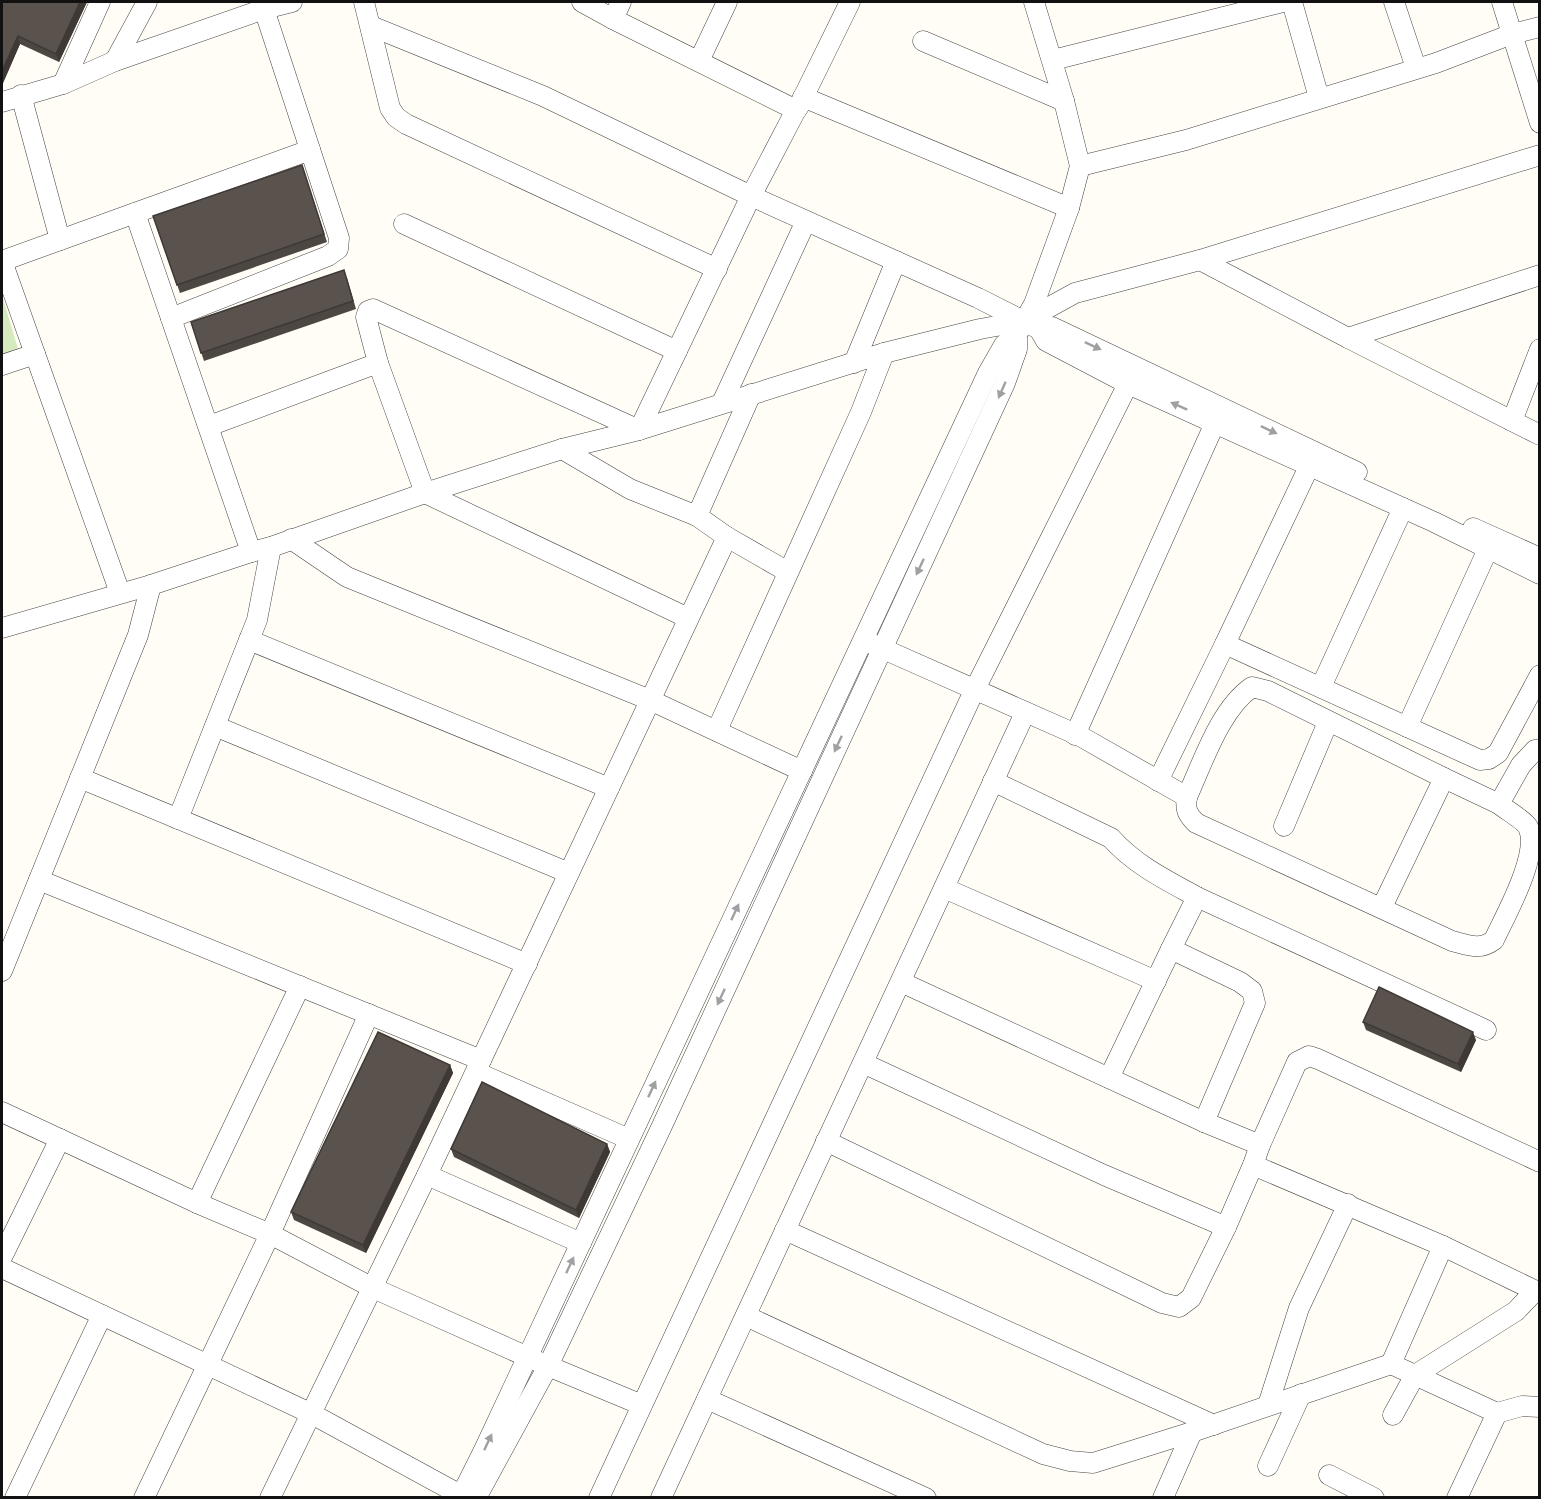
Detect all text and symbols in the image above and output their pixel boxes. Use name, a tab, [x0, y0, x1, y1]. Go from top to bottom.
one-way arrow	[1084, 342, 1101, 351]
one-way arrow	[997, 381, 1007, 399]
one-way arrow	[1171, 402, 1188, 411]
one-way arrow	[1260, 426, 1277, 435]
one-way arrow	[915, 558, 925, 576]
one-way arrow	[834, 735, 843, 752]
one-way arrow	[731, 904, 740, 921]
one-way arrow	[717, 989, 726, 1006]
one-way arrow	[648, 1080, 657, 1097]
one-way arrow	[565, 1256, 575, 1274]
one-way arrow	[483, 1434, 492, 1451]

